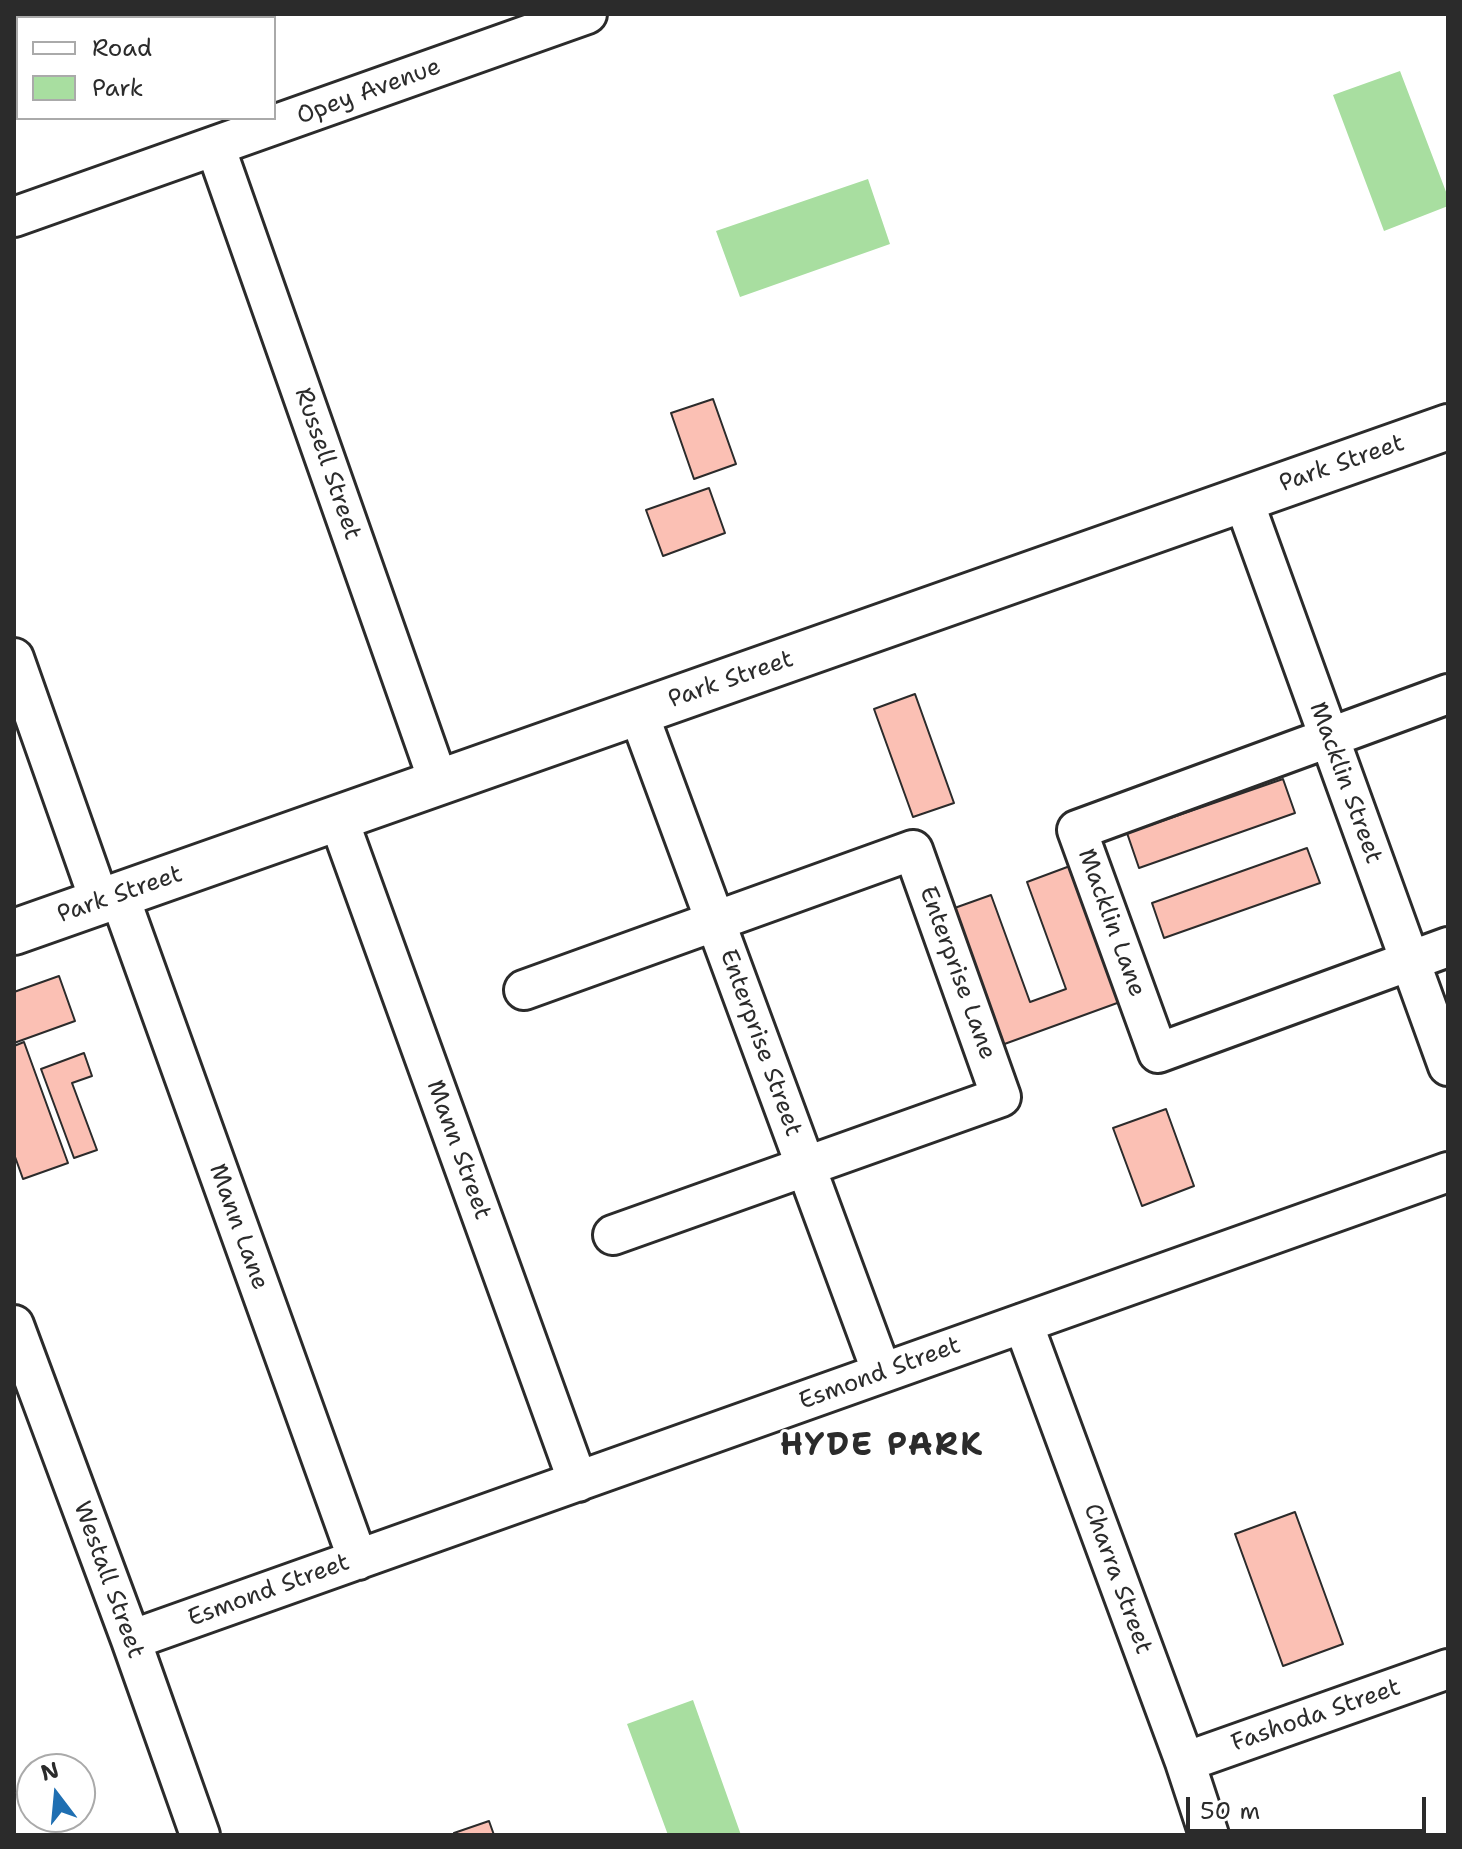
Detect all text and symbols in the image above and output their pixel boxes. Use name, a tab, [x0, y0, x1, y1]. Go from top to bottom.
legend	[16, 16, 276, 120]
text: Road	[92, 32, 152, 64]
street label: Opey Avenue	[293, 53, 445, 131]
text: Park	[92, 72, 144, 104]
street label: Russell Street	[288, 384, 366, 544]
street label: Park Street	[1276, 429, 1408, 499]
street label: Park Street	[665, 645, 797, 715]
street label: Macklin Street	[1302, 698, 1388, 868]
street label: Macklin Lane	[1071, 845, 1151, 1001]
street label: Park Street	[54, 860, 186, 930]
street label: Enterprise Lane	[912, 883, 1002, 1063]
street label: Enterprise Street	[713, 946, 807, 1140]
street label: Mann Street	[419, 1076, 497, 1224]
street label: Mann Lane	[202, 1160, 274, 1294]
street label: Esmond Street	[795, 1331, 965, 1417]
district label: HYDE PARK	[780, 1428, 984, 1466]
street label: Westall Street	[66, 1498, 150, 1662]
street label: Charra Street	[1076, 1500, 1158, 1658]
street label: Esmond Street	[184, 1548, 354, 1634]
street label: Fashoda Street	[1228, 1674, 1404, 1758]
north arrow	[16, 1753, 96, 1833]
text: N	[37, 1755, 62, 1788]
scale bar	[1190, 1781, 1430, 1831]
text: 50 m	[1200, 1795, 1260, 1827]

